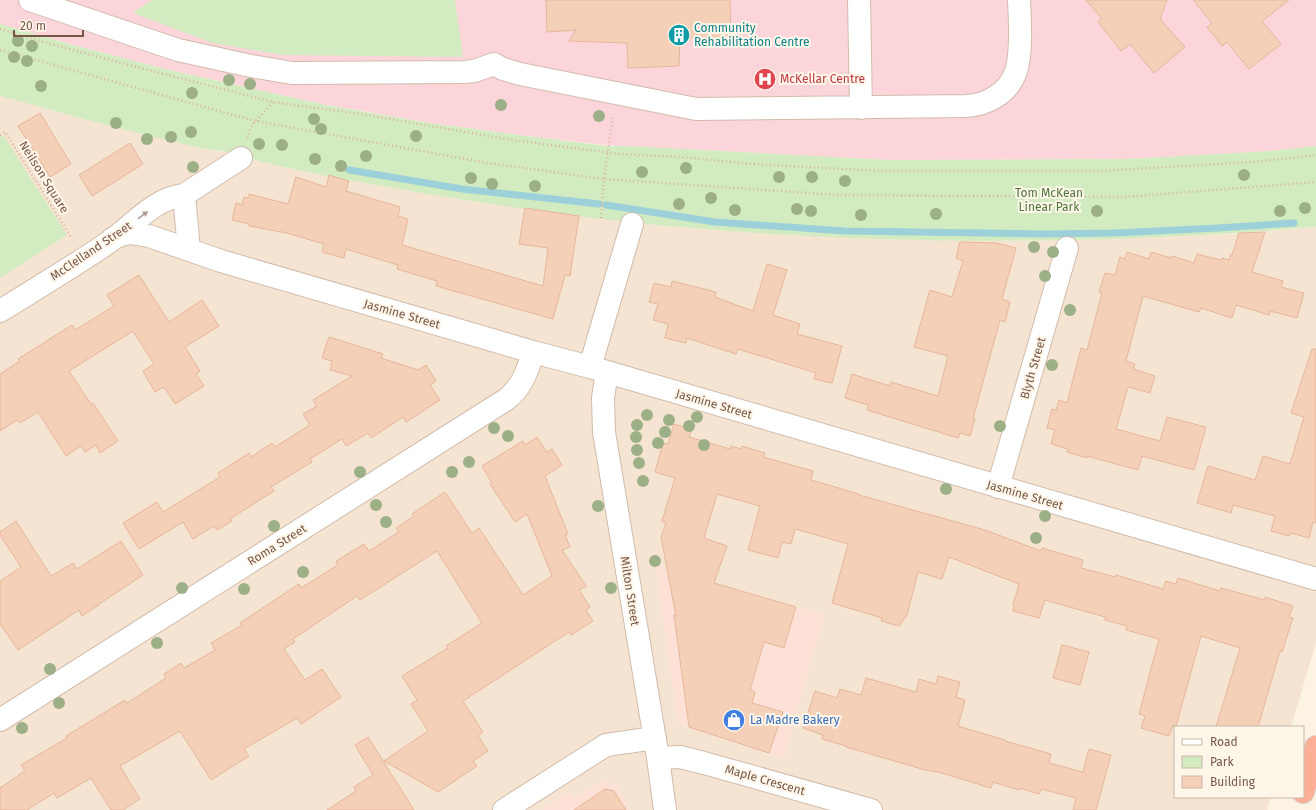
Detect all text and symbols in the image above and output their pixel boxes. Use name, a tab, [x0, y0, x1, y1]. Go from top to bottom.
scale bar	[14, 12, 83, 38]
text: 20 m	[20, 19, 46, 33]
place label: Community Rehabilitation Centre	[694, 21, 810, 49]
building icon: Community Rehabilitation Centre	[666, 22, 692, 48]
hospital icon: McKellar Centre	[752, 66, 778, 92]
place label: McKellar Centre	[780, 72, 865, 86]
street label: Neilson Square	[16, 138, 72, 216]
park label: Tom McKean Linear Park	[1015, 186, 1083, 214]
one-way arrow	[137, 211, 148, 219]
street label: McClelland Street	[48, 218, 135, 283]
street label: Jasmine Street	[362, 296, 442, 332]
street label: Blyth Street	[1017, 335, 1049, 401]
street label: Jasmine Street	[674, 386, 754, 422]
street label: Jasmine Street	[985, 477, 1065, 513]
street label: Roma Street	[245, 521, 310, 569]
street label: Milton Street	[618, 555, 643, 627]
shop icon: La Madre Bakery	[721, 707, 747, 733]
place label: La Madre Bakery	[750, 713, 840, 727]
legend	[1174, 726, 1304, 798]
text: Road	[1210, 735, 1238, 749]
text: Park	[1210, 755, 1234, 769]
street label: Maple Crescent	[723, 762, 807, 798]
text: Building	[1210, 775, 1256, 789]

